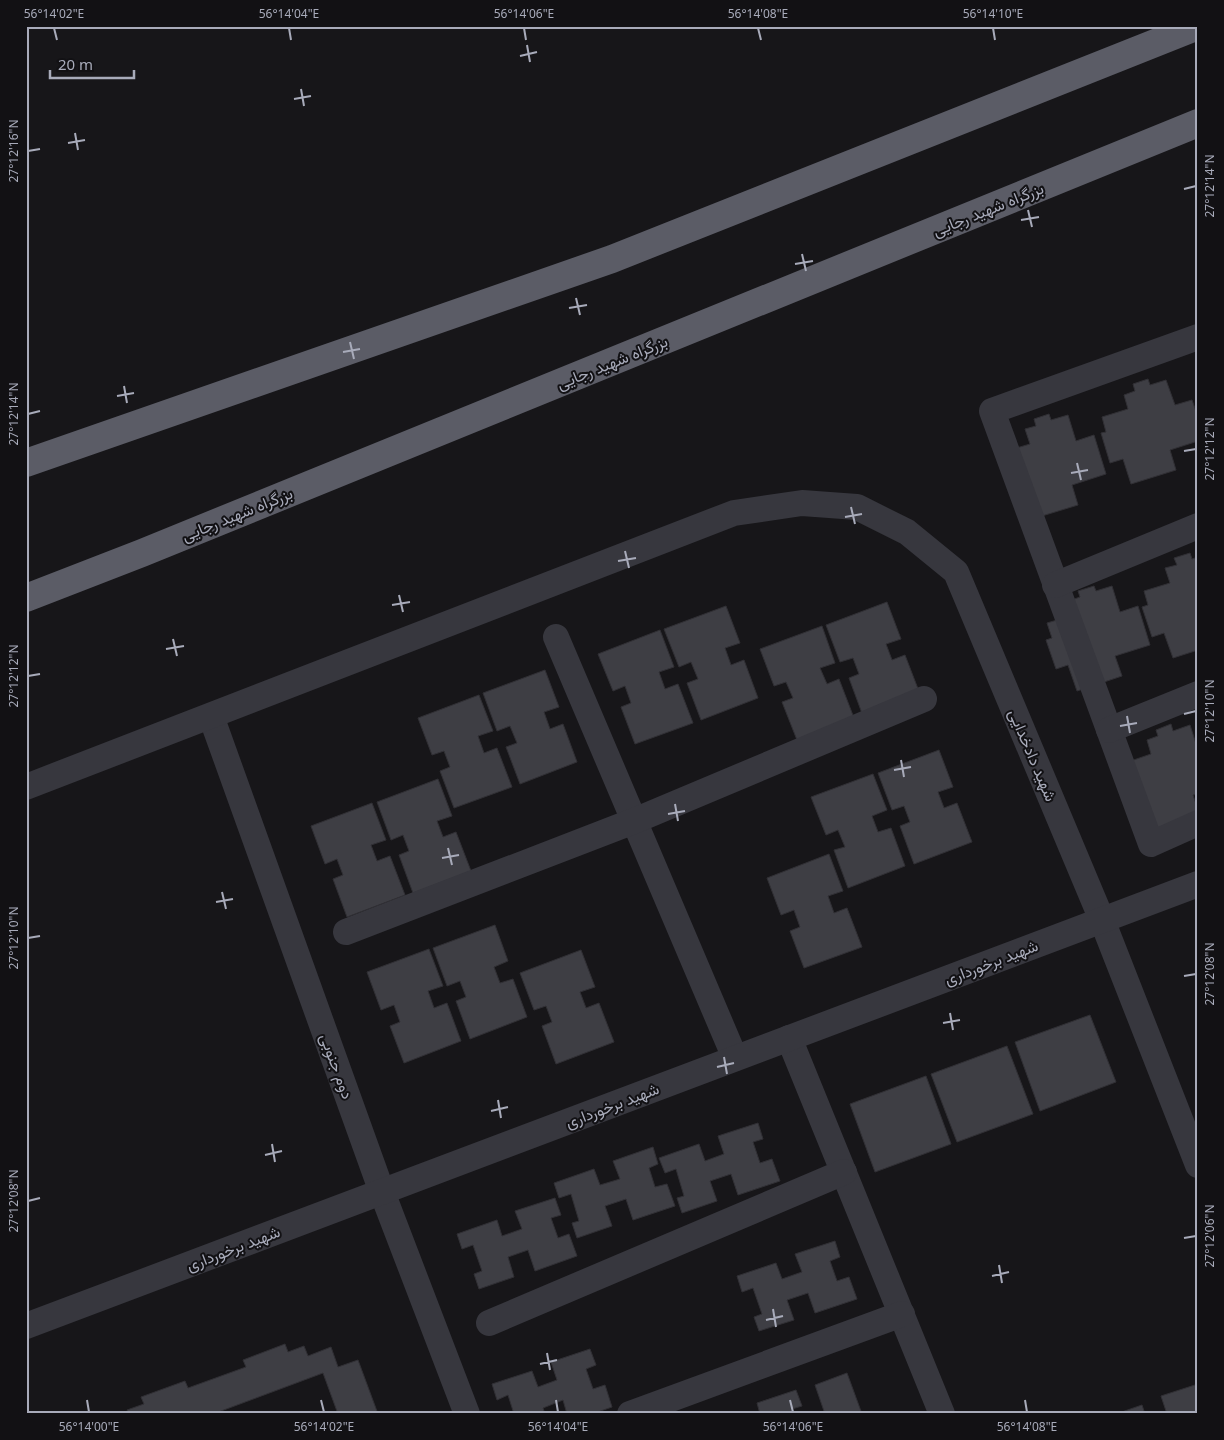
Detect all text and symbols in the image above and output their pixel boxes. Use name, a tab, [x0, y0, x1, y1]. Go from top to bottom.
text: 56°14'02"E	[24, 5, 84, 22]
text: 56°14'04"E	[259, 5, 319, 22]
text: 56°14'06"E	[494, 5, 554, 22]
text: 56°14'08"E	[728, 5, 788, 22]
text: 56°14'10"E	[963, 5, 1023, 22]
scale bar	[50, 48, 134, 80]
text: 20 m	[58, 54, 93, 74]
text: 27°12'16"N	[5, 119, 22, 183]
text: 27°12'14"N	[1201, 154, 1218, 218]
street label: بزرگراه شهید رجایی	[929, 177, 1047, 241]
street label: بزرگراه شهید رجایی	[553, 330, 671, 394]
text: 27°12'14"N	[5, 382, 22, 446]
text: 27°12'12"N	[1201, 417, 1218, 481]
street label: بزرگراه شهید رجایی	[178, 482, 296, 546]
text: 27°12'12"N	[5, 644, 22, 708]
text: 27°12'10"N	[1201, 679, 1218, 743]
street label: شهید دادخدایی	[1004, 705, 1062, 805]
text: 27°12'10"N	[5, 906, 22, 970]
street label: شهید برخورداری	[941, 934, 1041, 990]
text: 27°12'08"N	[1201, 942, 1218, 1006]
street label: دوم جنوبی	[315, 1030, 359, 1102]
street label: شهید برخورداری	[562, 1077, 662, 1133]
text: 27°12'08"N	[5, 1169, 22, 1233]
text: 27°12'06"N	[1201, 1204, 1218, 1268]
street label: شهید برخورداری	[183, 1220, 283, 1276]
text: 56°14'00"E	[59, 1418, 119, 1435]
text: 56°14'02"E	[294, 1418, 354, 1435]
text: 56°14'04"E	[528, 1418, 588, 1435]
text: 56°14'06"E	[763, 1418, 823, 1435]
text: 56°14'08"E	[997, 1418, 1057, 1435]

